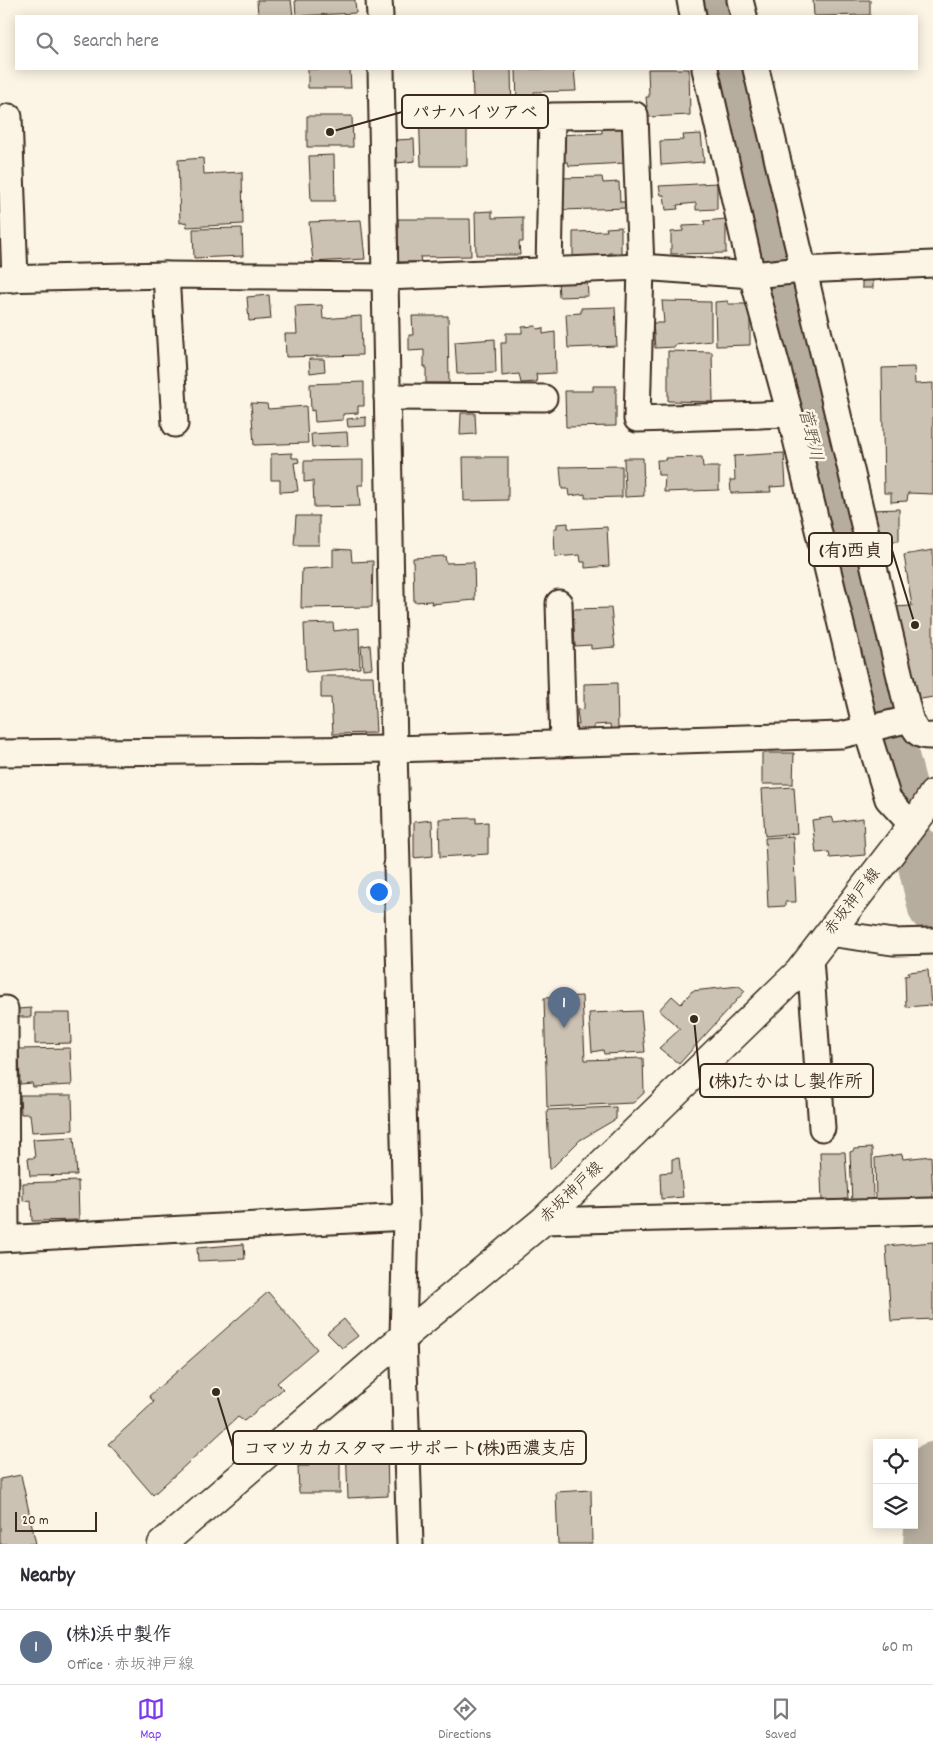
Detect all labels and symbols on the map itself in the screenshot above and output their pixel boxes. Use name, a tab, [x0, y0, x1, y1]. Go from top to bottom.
callout: パナハイツアベ	[402, 95, 548, 128]
text: パナハイツアベ	[412, 102, 538, 127]
water label: 菅野川	[791, 406, 827, 464]
callout: (有)西貞	[809, 533, 892, 566]
text: (有)西貞	[820, 540, 883, 565]
street label: 赤坂神戸線	[819, 863, 887, 941]
your location	[366, 879, 392, 905]
pin: 1	[548, 987, 580, 1028]
callout: (株)たかはし製作所	[700, 1064, 873, 1097]
text: (株)たかはし製作所	[710, 1071, 863, 1096]
street label: 赤坂神戸線	[535, 1157, 609, 1229]
callout: コマツカカスタマーサポート(株)西濃支店	[233, 1431, 586, 1464]
text: コマツカカスタマーサポート(株)西濃支店	[243, 1438, 577, 1463]
scale bar	[15, 1509, 98, 1532]

